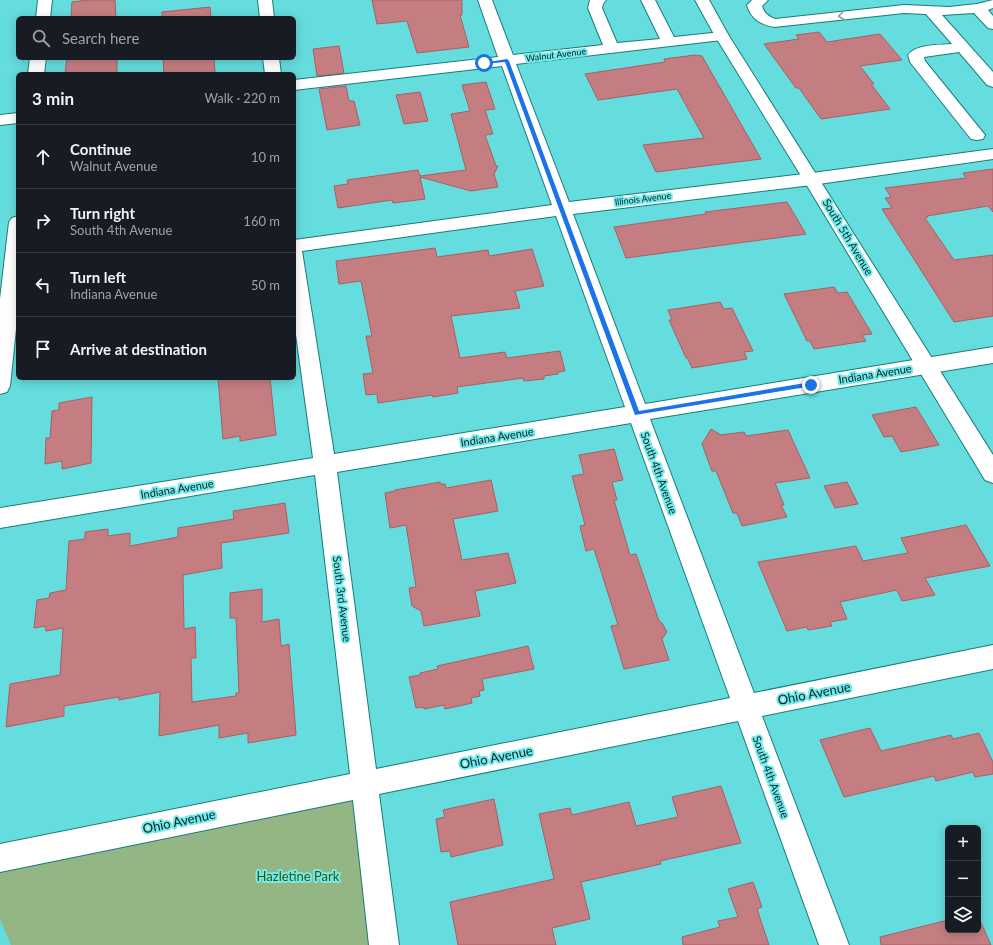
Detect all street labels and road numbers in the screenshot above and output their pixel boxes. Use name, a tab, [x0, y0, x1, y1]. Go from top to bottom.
street label: Walnut Avenue	[525, 45, 587, 64]
street label: Illinois Avenue	[614, 190, 672, 207]
street label: South 5th Avenue	[821, 196, 876, 277]
street label: Indiana Avenue	[837, 361, 913, 386]
street label: Indiana Avenue	[459, 424, 535, 449]
street label: South 4th Avenue	[639, 430, 680, 516]
street label: Indiana Avenue	[139, 476, 215, 501]
street label: South 3rd Avenue	[331, 555, 354, 643]
street label: Ohio Avenue	[776, 678, 852, 708]
street label: South 4th Avenue	[751, 734, 792, 820]
street label: Ohio Avenue	[458, 742, 534, 772]
street label: Ohio Avenue	[141, 805, 217, 837]

